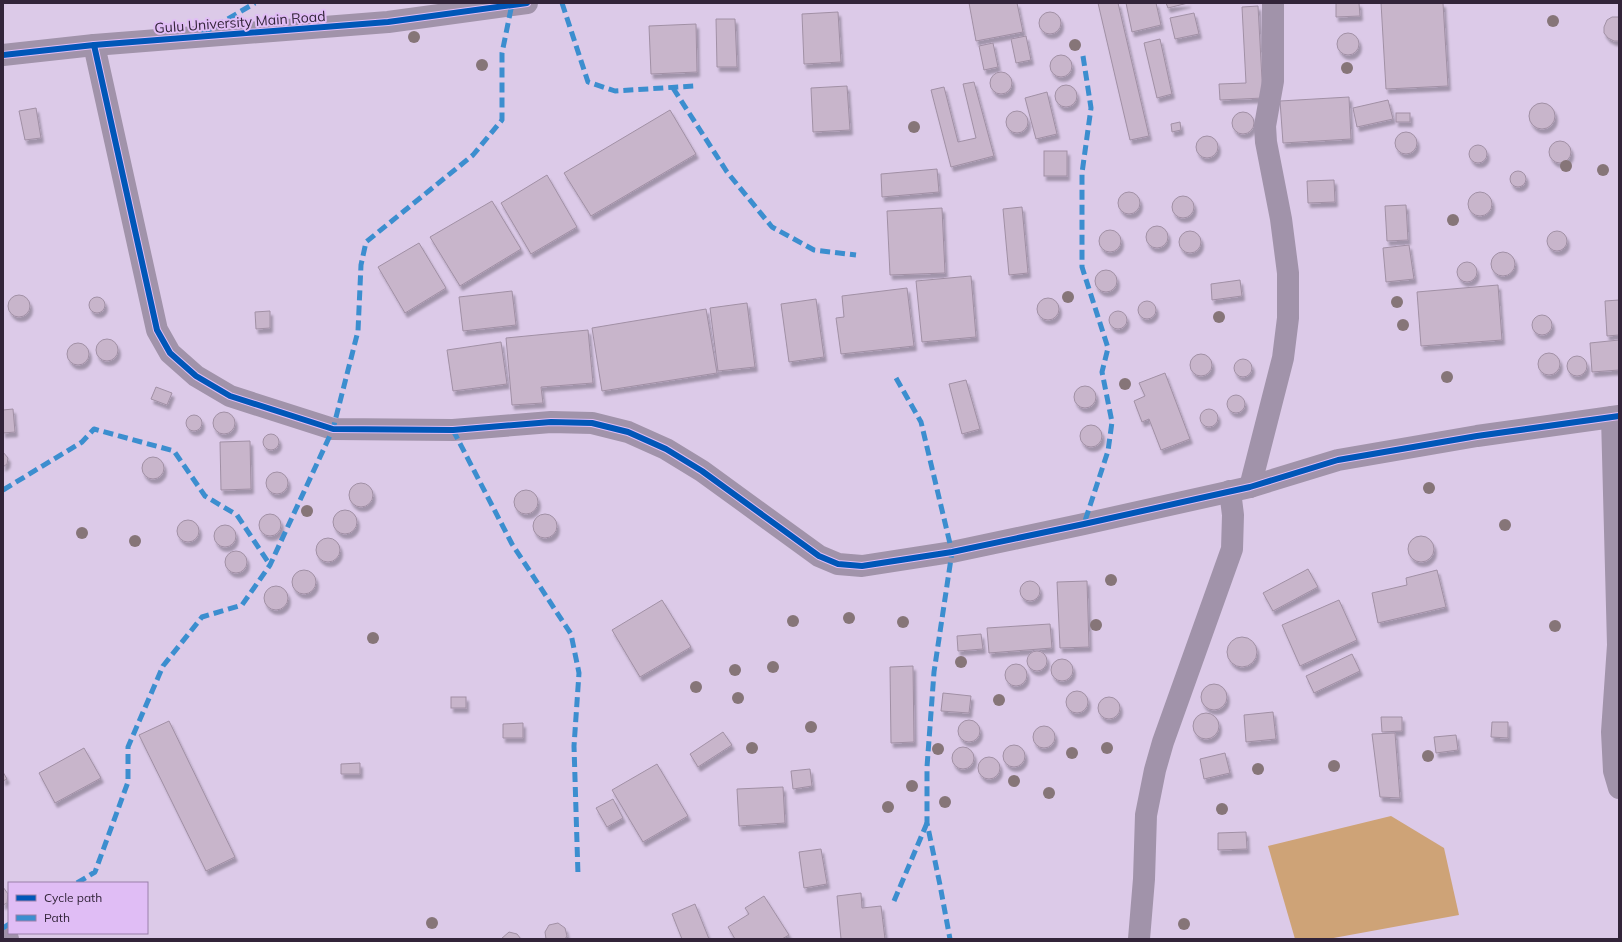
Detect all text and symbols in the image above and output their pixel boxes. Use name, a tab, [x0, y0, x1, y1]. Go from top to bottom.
street label: Gulu University Main Road	[154, 7, 326, 37]
legend	[8, 882, 148, 934]
text: Cycle path	[44, 890, 102, 905]
text: Path	[44, 910, 70, 925]

